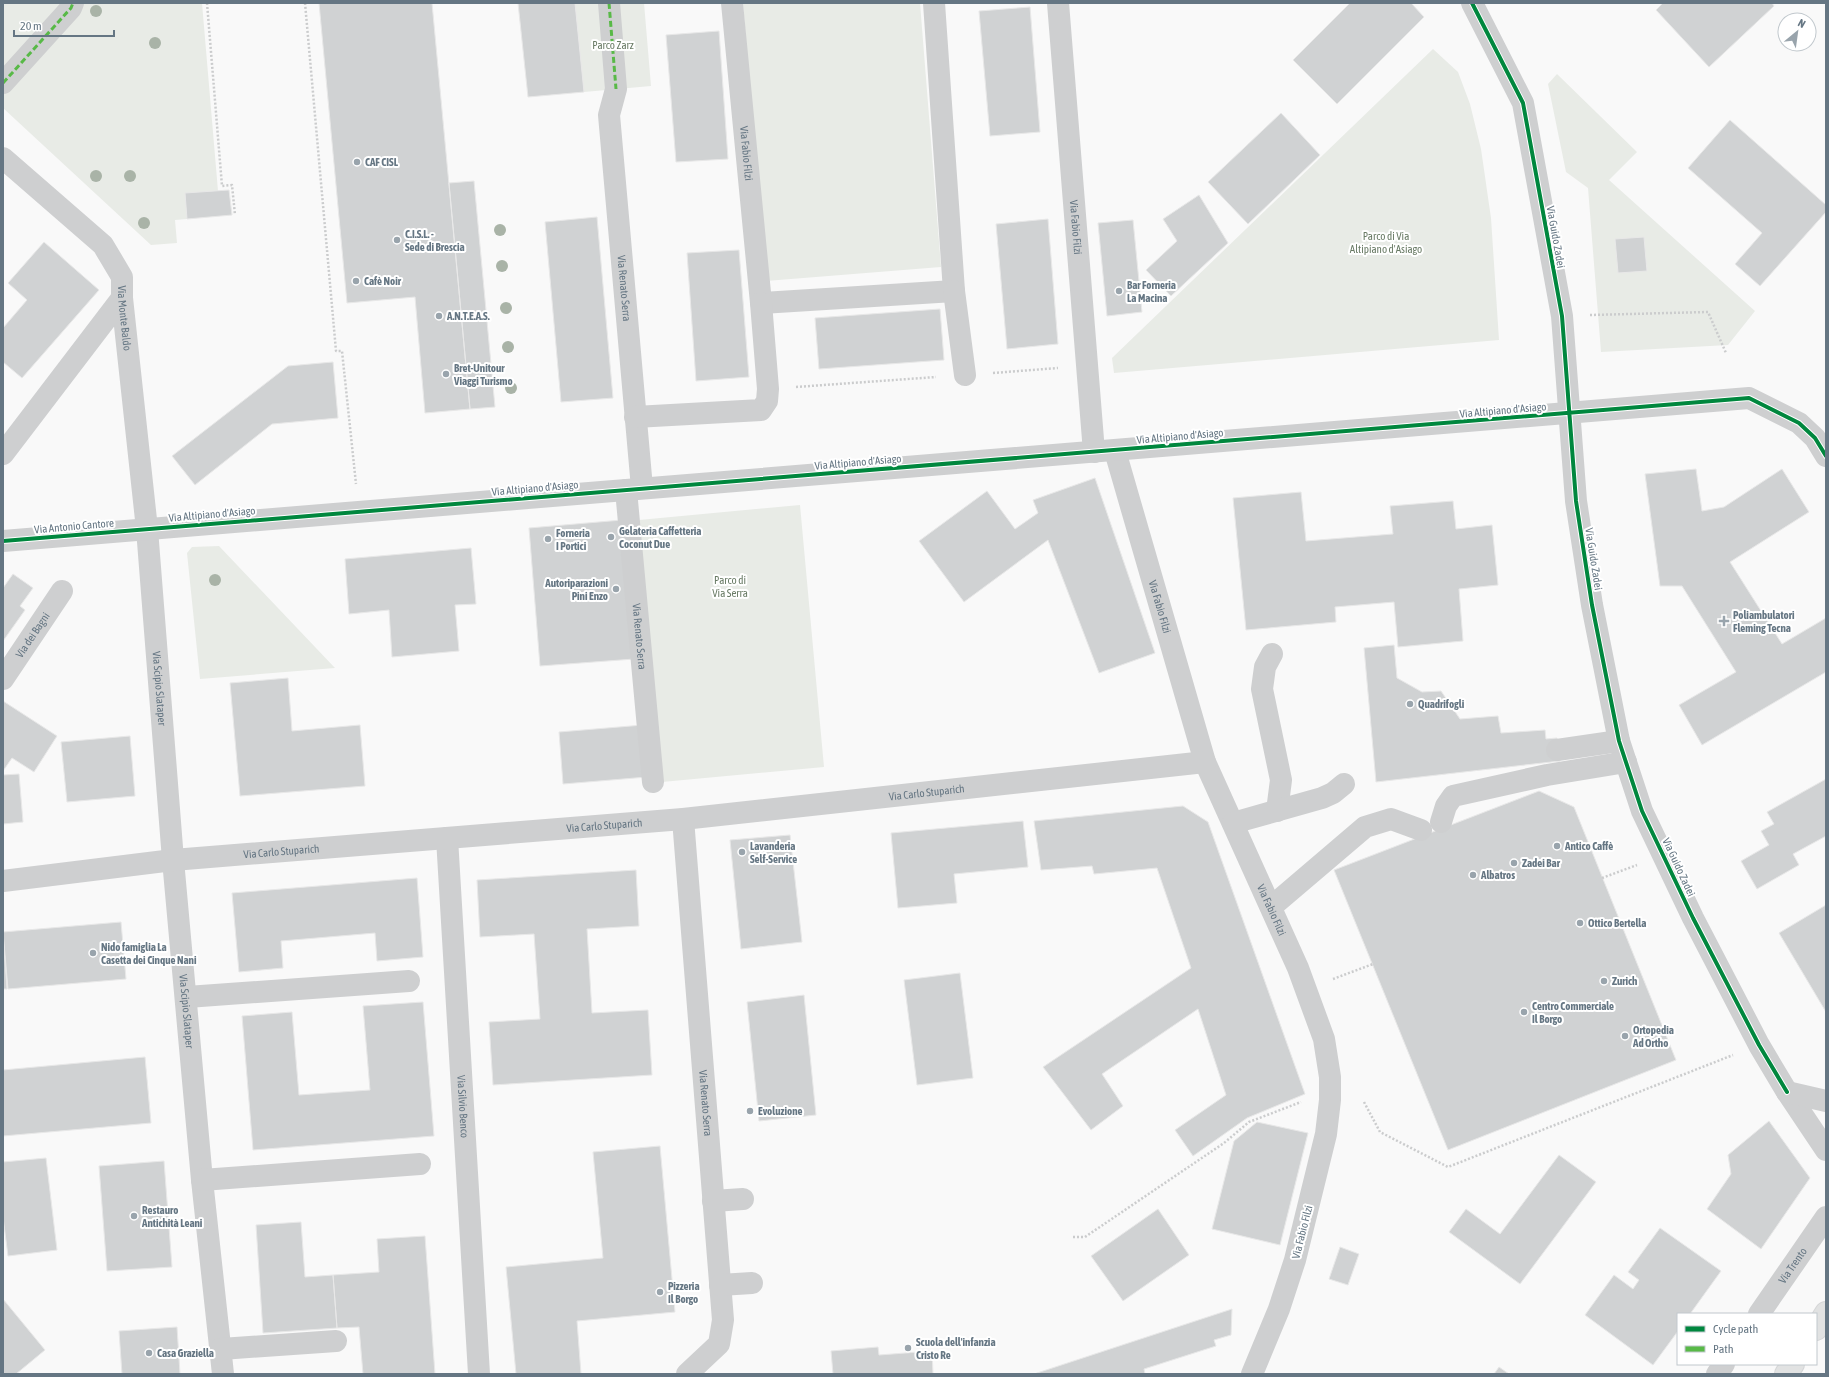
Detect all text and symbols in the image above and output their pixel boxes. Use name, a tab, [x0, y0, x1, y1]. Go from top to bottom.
scale bar	[14, 12, 114, 38]
north arrow	[1777, 12, 1817, 52]
text: N	[1796, 16, 1808, 30]
text: 20 m	[20, 19, 42, 33]
park label: Parco Zarz	[592, 39, 634, 51]
street label: Via Fabio Filzi	[738, 125, 755, 181]
place label: CAF CISL	[365, 156, 399, 168]
marker: CAF CISL	[352, 157, 362, 167]
street label: Via Fabio Filzi	[1068, 200, 1084, 255]
street label: Via Guido Zadei	[1545, 205, 1567, 269]
place label: C.I.S.L. - Sede di Brescia	[405, 228, 465, 253]
park label: Parco di Via Altipiano d'Asiago	[1350, 230, 1422, 255]
marker: C.I.S.L. - Sede di Brescia	[392, 235, 402, 245]
street label: Via Renato Serra	[615, 255, 633, 322]
place label: Cafè Noir	[364, 275, 402, 287]
marker: Cafè Noir	[351, 276, 361, 286]
place label: Bar Forneria La Macina	[1127, 279, 1176, 304]
street label: Via Monte Baldo	[116, 285, 134, 351]
marker: Bar Forneria La Macina	[1114, 286, 1124, 296]
place label: A.N.T.E.A.S.	[446, 310, 490, 322]
marker: A.N.T.E.A.S.	[434, 311, 444, 321]
place label: Bret-Unitour Viaggi Turismo	[453, 362, 513, 387]
marker: Bret-Unitour Viaggi Turismo	[441, 369, 451, 379]
street label: Via Altipiano d'Asiago	[1459, 400, 1547, 420]
street label: Via Altipiano d'Asiago	[1136, 426, 1224, 446]
street label: Via Altipiano d'Asiago	[814, 452, 902, 472]
street label: Via Altipiano d'Asiago	[491, 478, 579, 498]
street label: Via Altipiano d'Asiago	[168, 504, 256, 524]
street label: Via Antonio Cantore	[34, 517, 114, 535]
place label: Gelateria Caffetteria Coconut Due	[619, 525, 701, 550]
place label: Forneria I Portici	[556, 527, 590, 552]
street label: Via Guido Zadei	[1583, 527, 1605, 591]
marker: Gelateria Caffetteria Coconut Due	[606, 532, 616, 542]
marker: Forneria I Portici	[543, 534, 553, 544]
park label: Parco di Via Serra	[712, 574, 748, 599]
place label: Autoriparazioni Pini Enzo	[544, 577, 608, 602]
street label: Via Fabio Filzi	[1147, 579, 1173, 635]
marker: Autoriparazioni Pini Enzo	[611, 584, 621, 594]
street label: Via Renato Serra	[631, 603, 649, 670]
place label: Poliambulatori Fleming Tecna	[1733, 609, 1795, 634]
street label: Via dei Bagni	[13, 610, 52, 660]
marker: Poliambulatori Fleming Tecna	[1718, 615, 1730, 627]
street label: Via Scipio Slataper	[151, 651, 168, 727]
place label: Quadrifogli	[1418, 698, 1465, 710]
marker: Quadrifogli	[1405, 699, 1415, 709]
street label: Via Carlo Stuparich	[888, 782, 965, 802]
street label: Via Carlo Stuparich	[566, 816, 643, 834]
street label: Via Guido Zadei	[1660, 836, 1698, 898]
place label: Lavanderia Self-Service	[750, 840, 797, 865]
place label: Antico Caffè	[1564, 840, 1613, 852]
marker: Antico Caffè	[1552, 841, 1562, 851]
street label: Via Carlo Stuparich	[243, 842, 320, 860]
marker: Lavanderia Self-Service	[737, 847, 747, 857]
place label: Zadei Bar	[1522, 857, 1561, 869]
marker: Zadei Bar	[1509, 858, 1519, 868]
place label: Albatros	[1480, 869, 1515, 881]
marker: Albatros	[1468, 870, 1478, 880]
street label: Via Fabio Filzi	[1255, 882, 1288, 937]
place label: Ottico Bertella	[1588, 917, 1646, 929]
marker: Ottico Bertella	[1575, 918, 1585, 928]
place label: Nido famiglia La Casetta dei Cinque Nani	[101, 941, 197, 966]
marker: Nido famiglia La Casetta dei Cinque Nani	[88, 948, 98, 958]
street label: Via Scipio Slataper	[177, 974, 196, 1050]
place label: Zurich	[1612, 975, 1637, 987]
marker: Zurich	[1599, 976, 1609, 986]
place label: Centro Commerciale Il Borgo	[1532, 1000, 1614, 1025]
marker: Centro Commerciale Il Borgo	[1519, 1007, 1529, 1017]
place label: Ortopedia Ad Ortho	[1632, 1024, 1674, 1049]
marker: Ortopedia Ad Ortho	[1620, 1031, 1630, 1041]
street label: Via Renato Serra	[697, 1070, 714, 1137]
street label: Via Silvio Benco	[455, 1075, 471, 1138]
place label: Evoluzione	[758, 1105, 803, 1117]
marker: Evoluzione	[745, 1106, 755, 1116]
place label: Restauro Antichità Leani	[141, 1204, 203, 1229]
street label: Via Fabio Filzi	[1290, 1204, 1314, 1260]
marker: Restauro Antichità Leani	[129, 1211, 139, 1221]
street label: Via Trento	[1776, 1245, 1809, 1286]
place label: Pizzeria Il Borgo	[668, 1280, 700, 1305]
marker: Pizzeria Il Borgo	[655, 1287, 665, 1297]
legend	[1677, 1313, 1817, 1365]
text: Cycle path	[1713, 1322, 1758, 1336]
place label: Scuola dell'infanzia Cristo Re	[916, 1336, 996, 1361]
text: Path	[1713, 1342, 1734, 1356]
marker: Scuola dell'infanzia Cristo Re	[903, 1343, 913, 1353]
place label: Casa Graziella	[157, 1347, 214, 1359]
marker: Casa Graziella	[144, 1348, 154, 1358]

